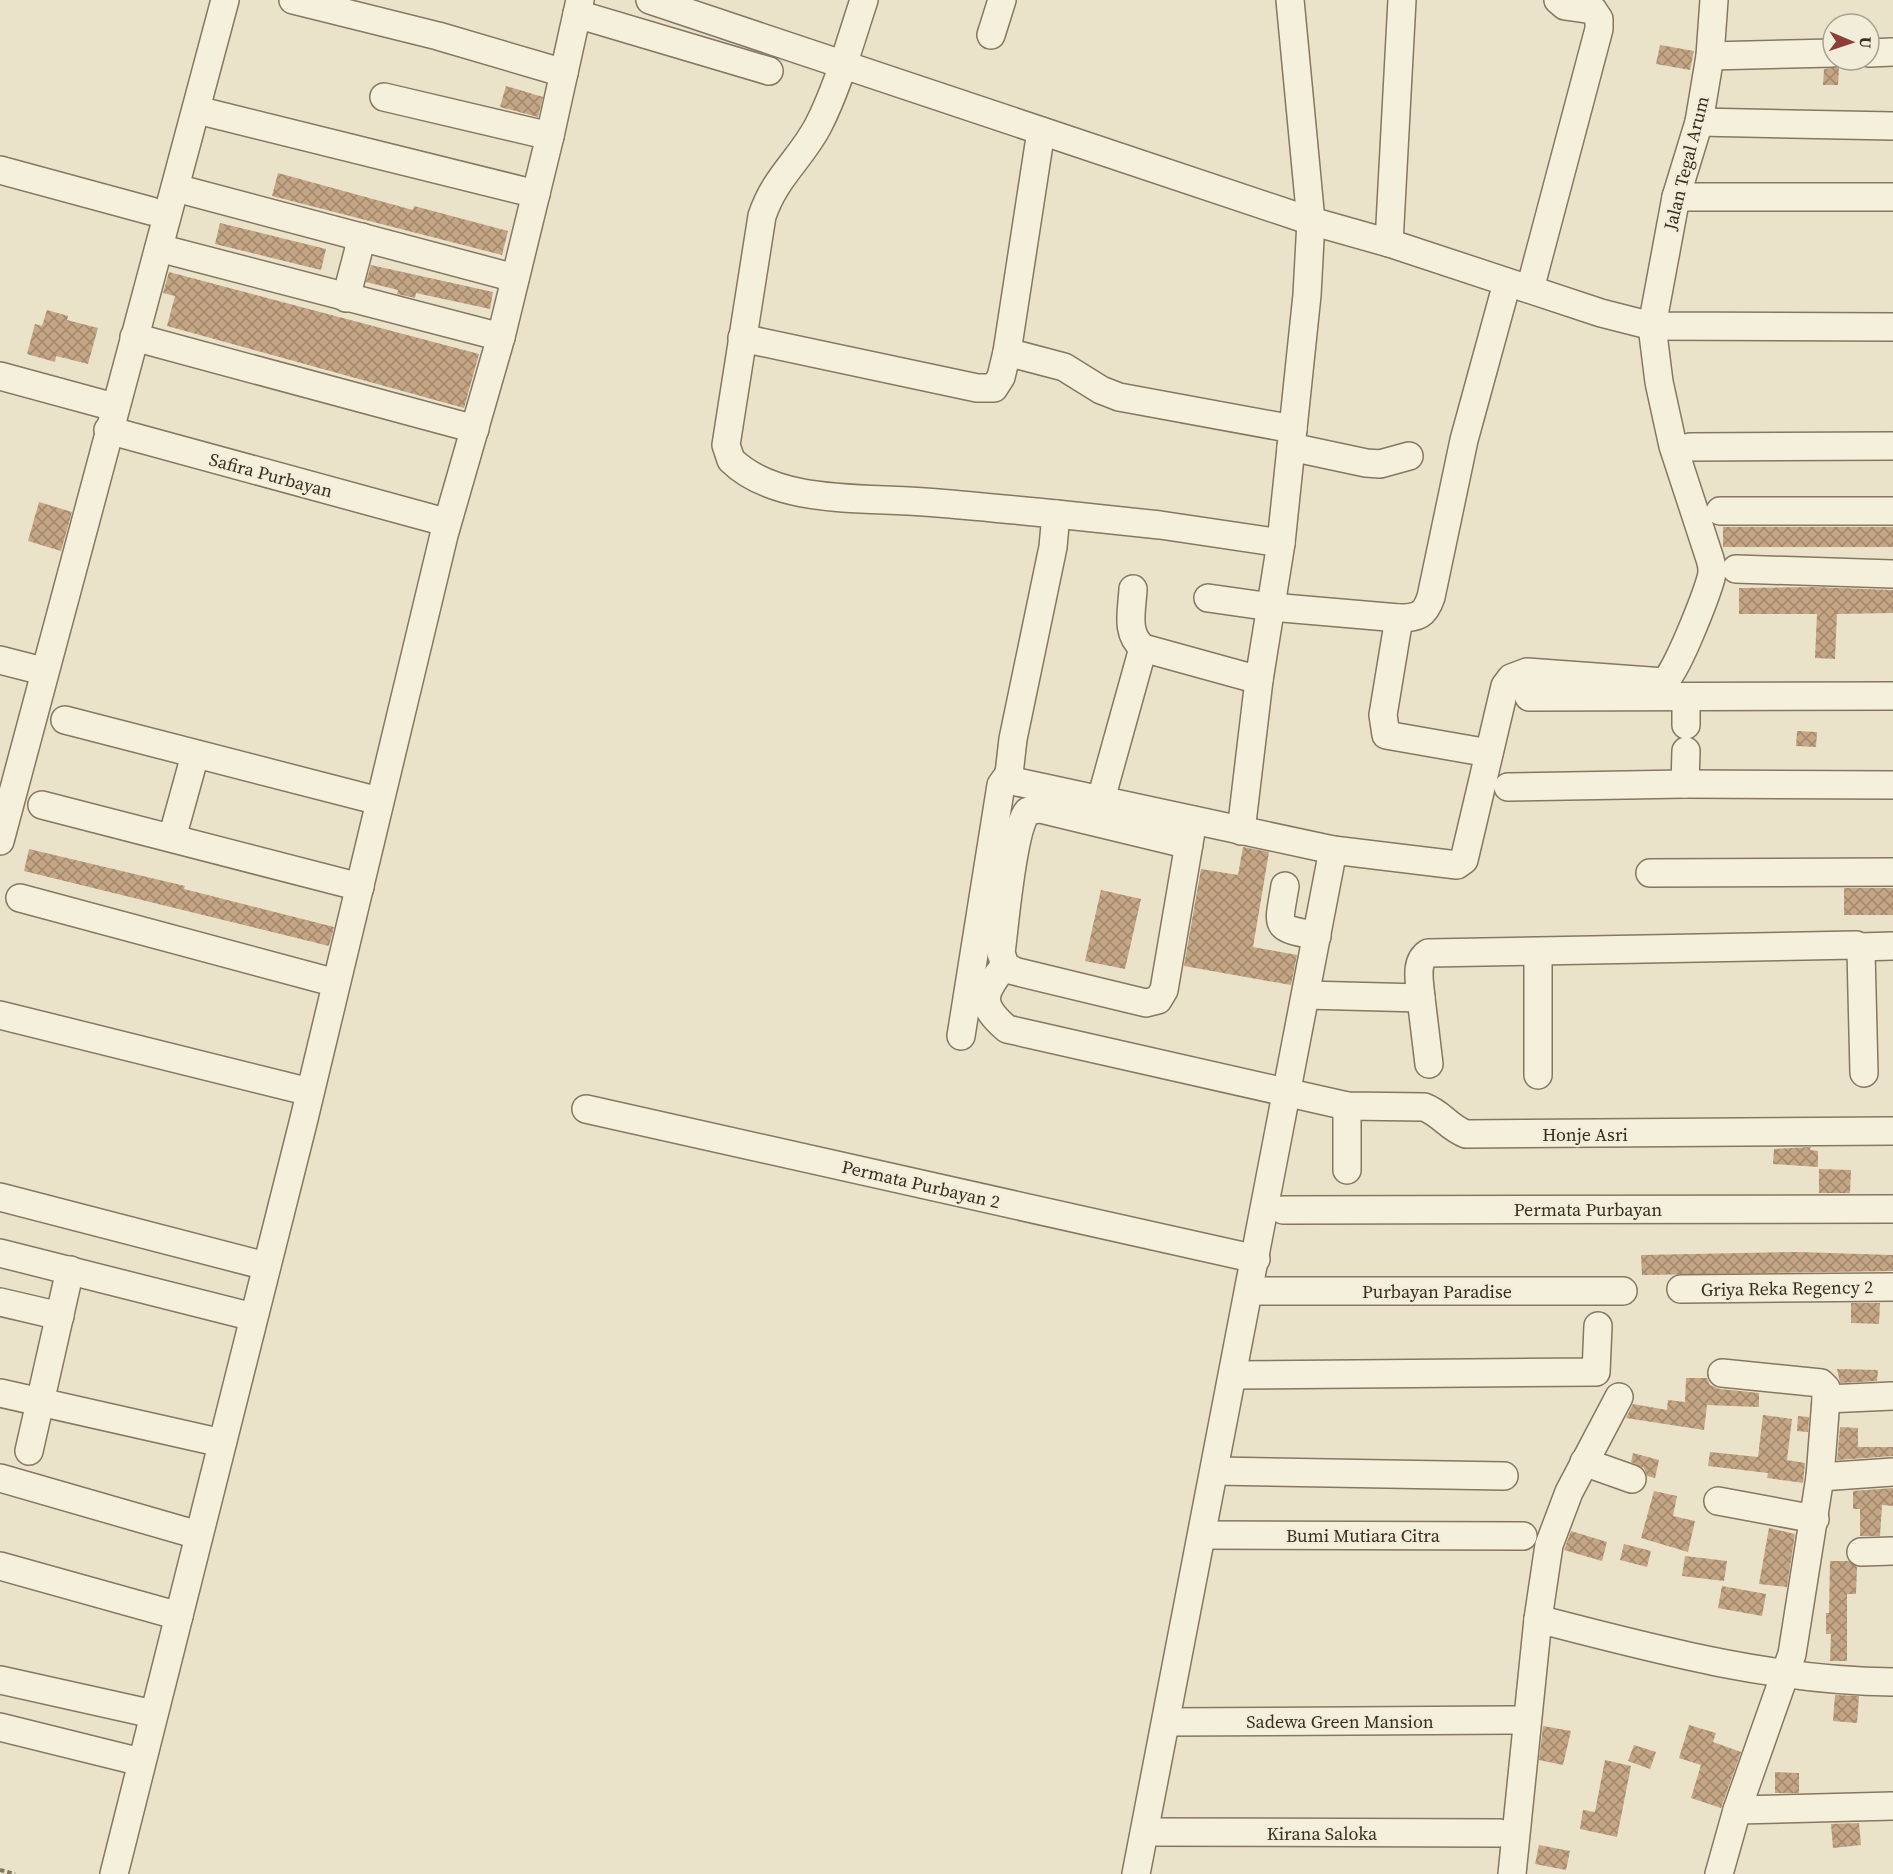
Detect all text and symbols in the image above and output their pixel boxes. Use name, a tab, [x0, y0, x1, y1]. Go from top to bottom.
north arrow	[1821, 12, 1881, 72]
text: U	[1855, 36, 1877, 49]
street label: Jalan Tegal Arum	[1657, 93, 1715, 234]
street label: Safira Purbayan	[206, 447, 336, 504]
street label: Honje Asri	[1542, 1122, 1628, 1147]
street label: Permata Purbayan 2	[839, 1154, 1003, 1214]
street label: Permata Purbayan	[1514, 1197, 1662, 1222]
street label: Griya Reka Regency 2	[1701, 1274, 1873, 1302]
street label: Purbayan Paradise	[1362, 1279, 1512, 1304]
street label: Bumi Mutiara Citra	[1286, 1523, 1441, 1548]
street label: Sadewa Green Mansion	[1246, 1709, 1434, 1734]
street label: Kirana Saloka	[1267, 1821, 1378, 1846]

